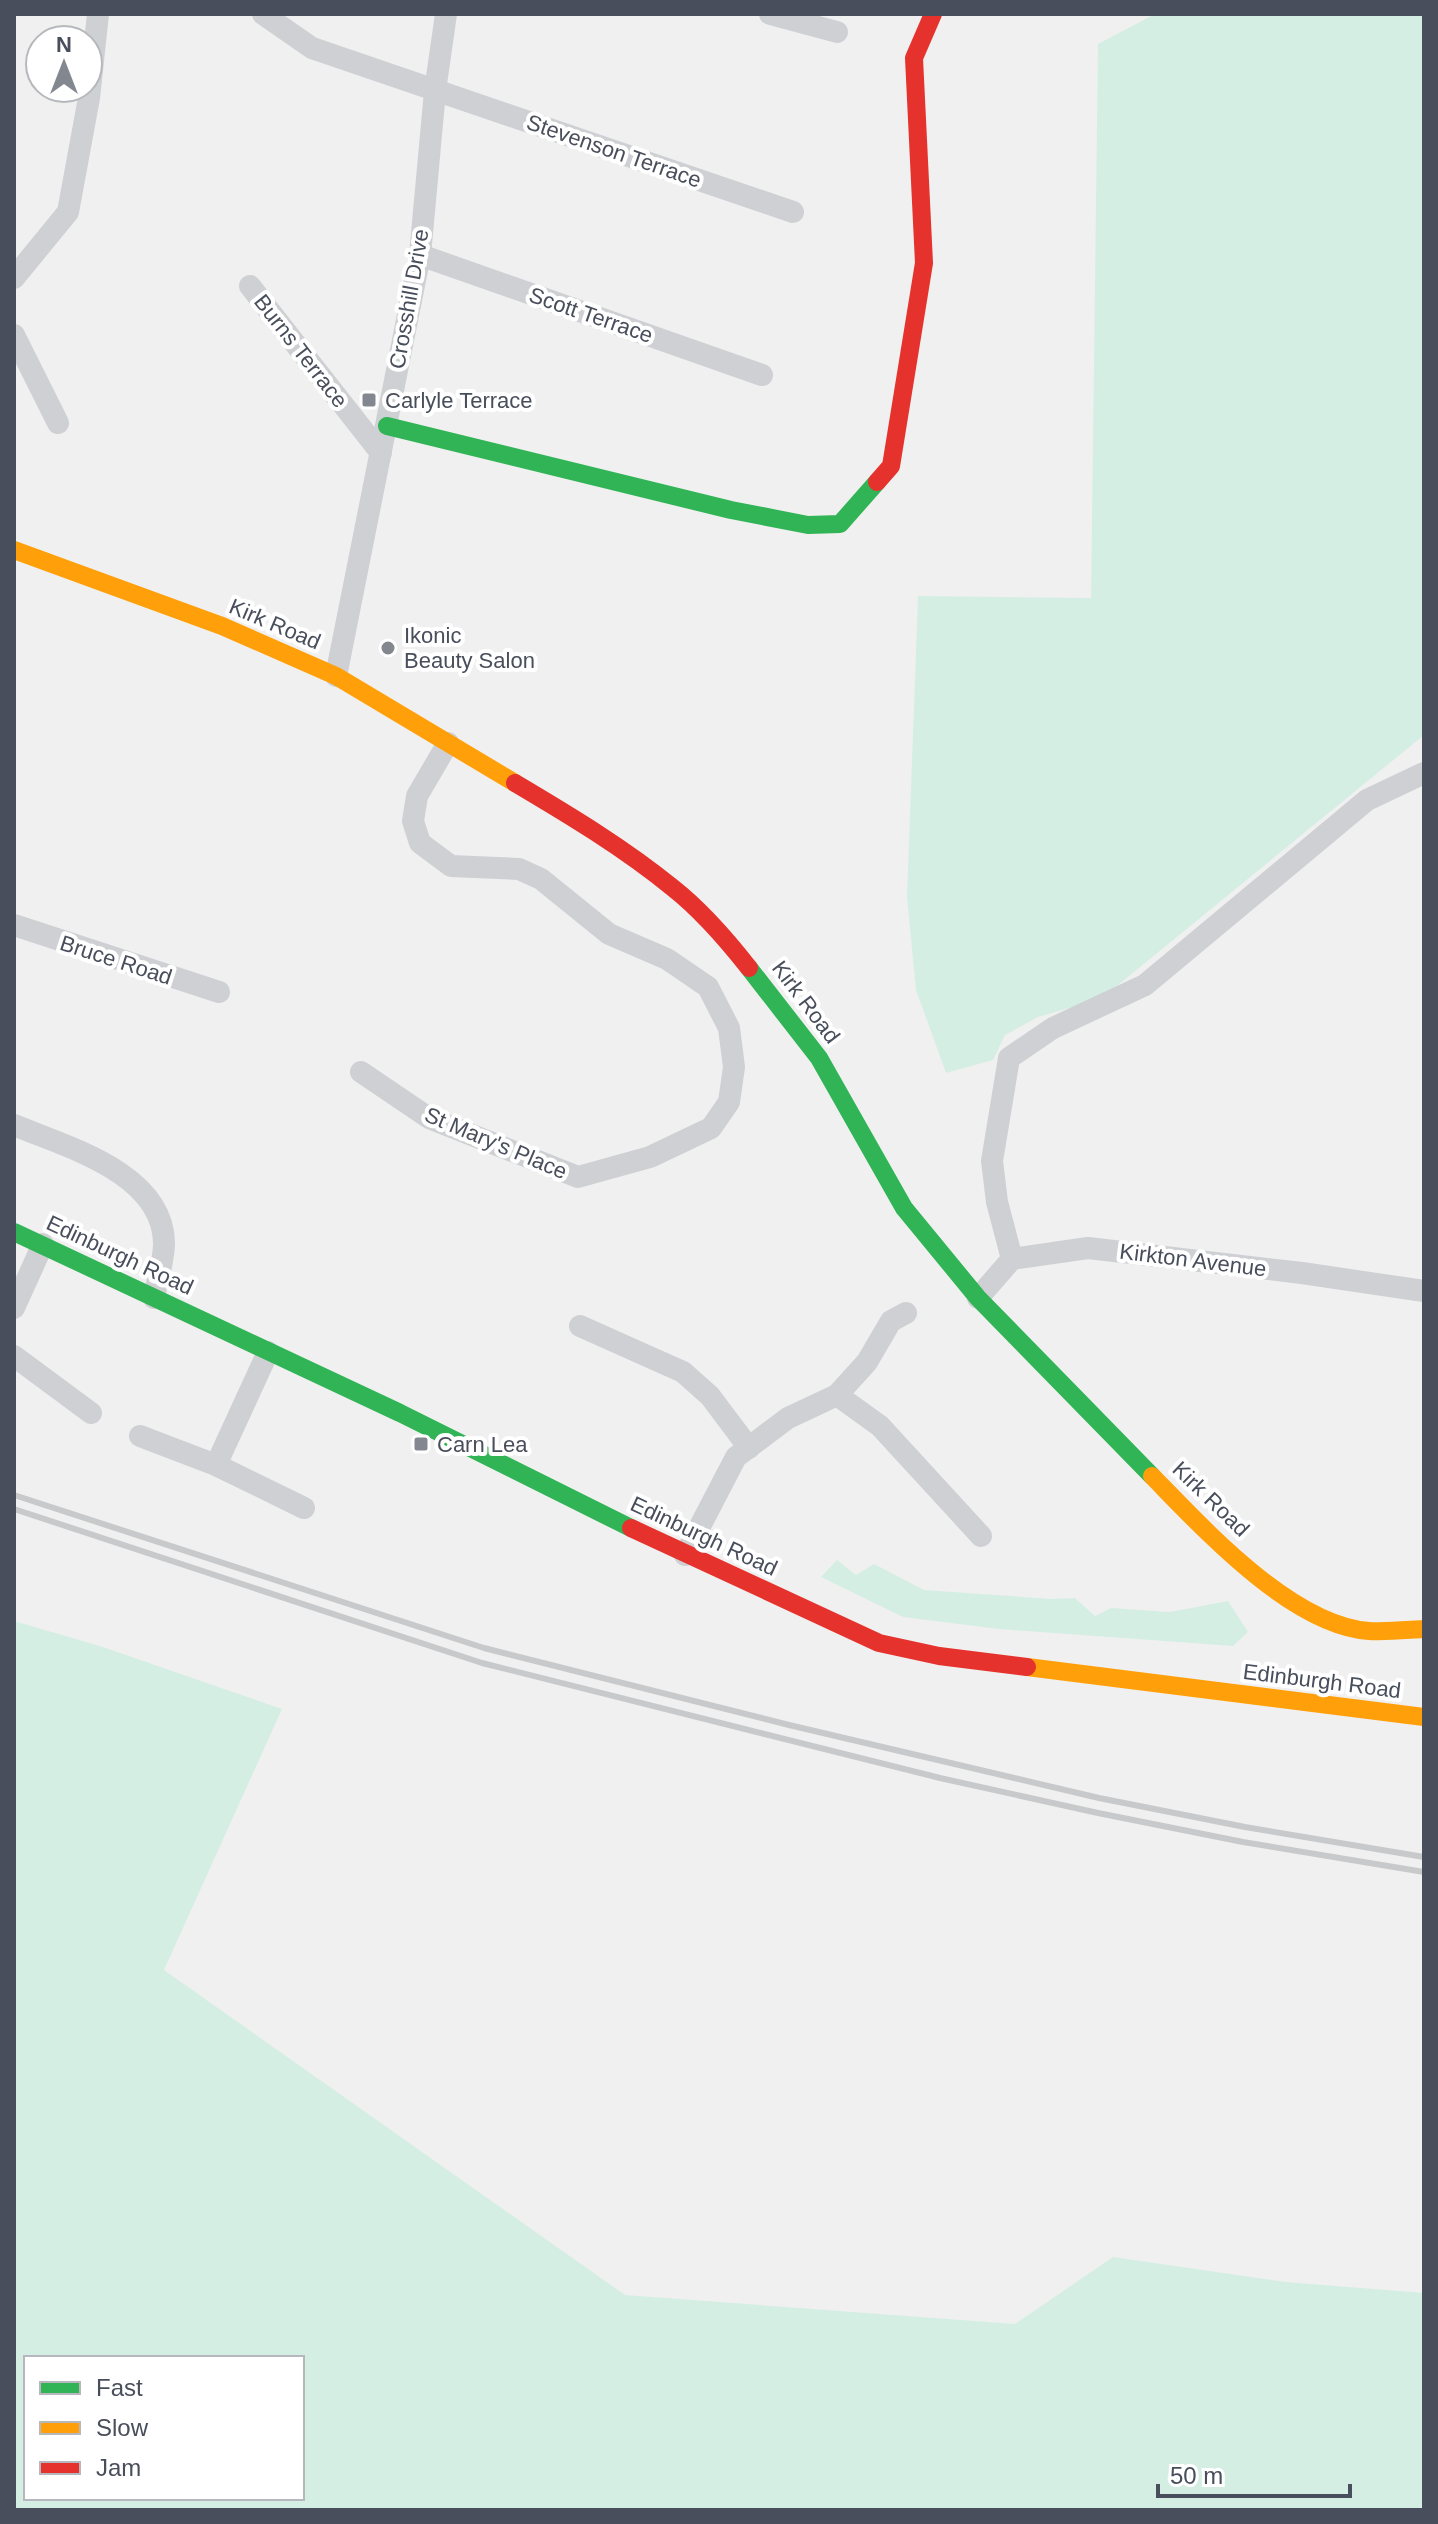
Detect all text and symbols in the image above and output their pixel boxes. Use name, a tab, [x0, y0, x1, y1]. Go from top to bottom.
north arrow	[24, 24, 104, 104]
text: N	[56, 32, 72, 57]
street label: Stevenson Terrace	[523, 109, 705, 193]
street label: Crosshill Drive	[384, 227, 434, 371]
street label: Scott Terrace	[526, 282, 656, 348]
street label: Burns Terrace	[249, 290, 353, 412]
place label: Carlyle Terrace	[385, 388, 533, 413]
marker: Carlyle Terrace	[360, 391, 378, 409]
street label: Kirk Road	[226, 594, 324, 654]
place label: Ikonic Beauty Salon	[404, 623, 535, 673]
marker: Ikonic Beauty Salon	[379, 639, 397, 657]
street label: Bruce Road	[57, 930, 175, 990]
street label: Kirk Road	[767, 956, 845, 1048]
street label: St Mary's Place	[421, 1102, 571, 1184]
street label: Edinburgh Road	[43, 1210, 197, 1300]
street label: Kirkton Avenue	[1118, 1239, 1268, 1281]
place label: Carn Lea	[437, 1432, 528, 1457]
marker: Carn Lea	[412, 1435, 430, 1453]
street label: Kirk Road	[1168, 1456, 1254, 1542]
street label: Edinburgh Road	[627, 1491, 781, 1581]
street label: Edinburgh Road	[1242, 1659, 1402, 1703]
legend	[24, 2356, 304, 2500]
text: Fast	[96, 2374, 143, 2401]
text: Slow	[96, 2414, 149, 2441]
scale bar	[1158, 2448, 1350, 2498]
text: Jam	[96, 2454, 141, 2481]
text: 50 m	[1170, 2462, 1223, 2489]

